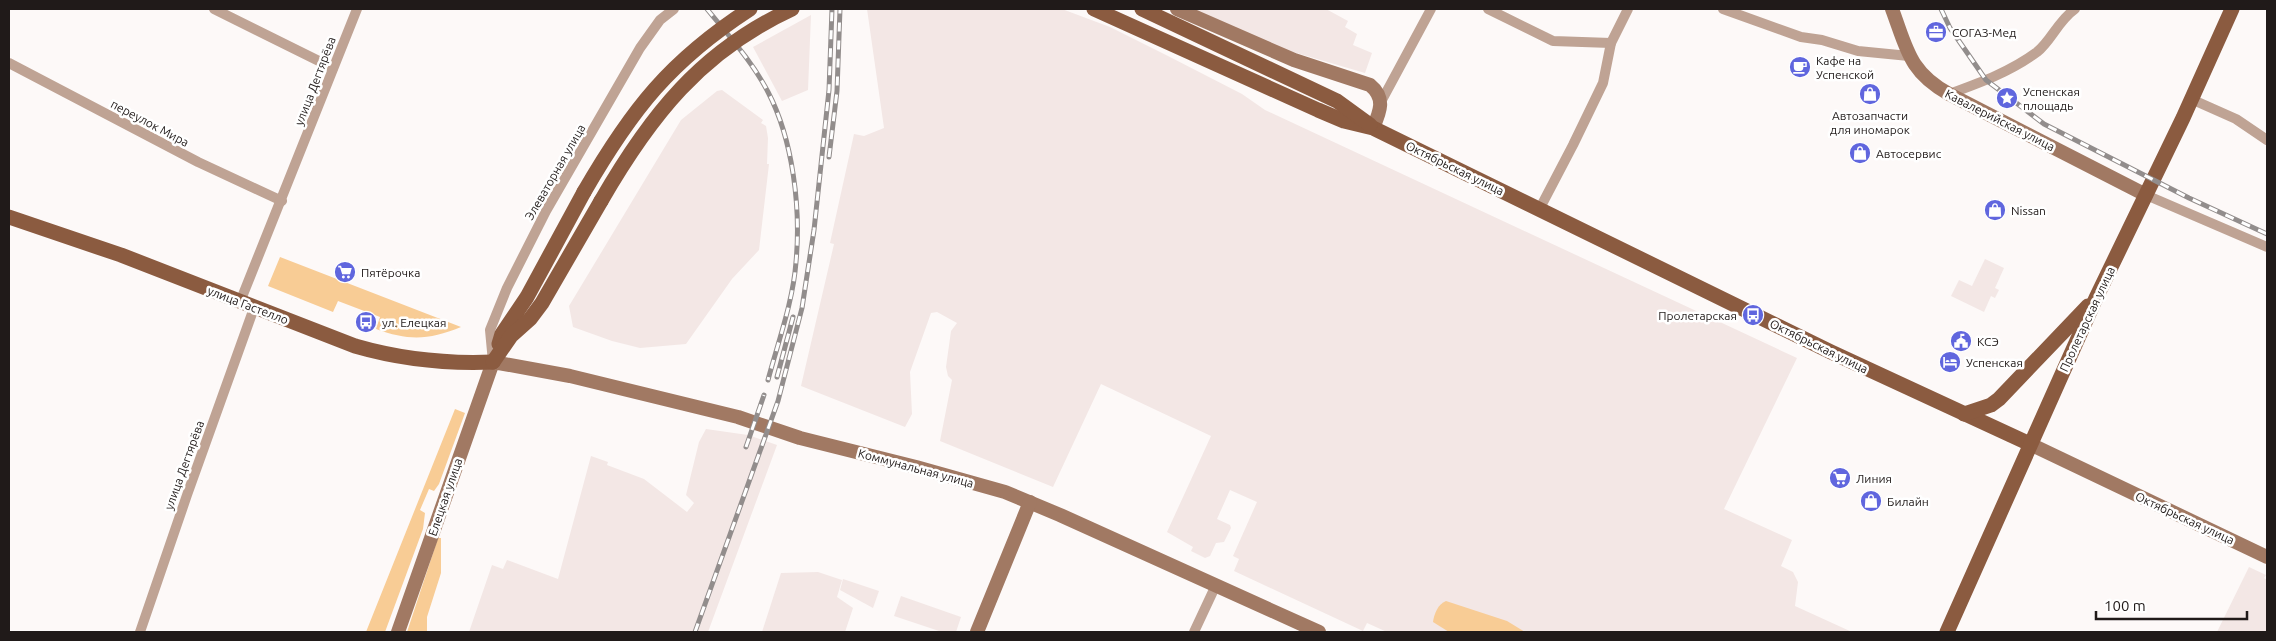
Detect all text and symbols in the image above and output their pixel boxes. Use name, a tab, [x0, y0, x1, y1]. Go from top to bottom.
office icon: СОГАЗ-Мед	[1924, 20, 1948, 44]
place label: СОГАЗ-Мед	[1952, 26, 2016, 39]
street label: улица Дегтярёва	[292, 35, 338, 127]
place label: Кафе на Успенской	[1816, 54, 1874, 81]
cafe icon: Кафе на Успенской	[1788, 55, 1812, 79]
shop icon: Автозапчасти для иномарок	[1858, 82, 1882, 106]
place label: Успенская площадь	[2023, 85, 2080, 112]
place icon: Успенская площадь	[1995, 86, 2019, 110]
street label: Кавалерийская улица	[1943, 87, 2057, 153]
street label: переулок Мира	[109, 97, 191, 149]
place label: Автозапчасти для иномарок	[1830, 109, 1910, 136]
street label: Элеваторная улица	[522, 122, 588, 222]
street label: Октябрьская улица	[1404, 139, 1506, 197]
shop icon: Автосервис	[1848, 141, 1872, 165]
place label: Автосервис	[1876, 147, 1942, 160]
shop icon: Nissan	[1983, 198, 2007, 222]
place label: Nissan	[2011, 204, 2046, 217]
supermarket icon: Пятёрочка	[333, 260, 357, 284]
street label: Пролетарская улица	[2057, 264, 2117, 374]
place label: Пятёрочка	[361, 266, 420, 279]
street label: улица Гастелло	[206, 284, 290, 326]
bus stop icon: Пролетарская	[1741, 303, 1765, 327]
place label: Пролетарская	[1658, 309, 1737, 322]
bus stop icon: ул. Елецкая	[354, 310, 378, 334]
place label: ул. Елецкая	[382, 316, 446, 329]
street label: Октябрьская улица	[1768, 317, 1870, 375]
public building icon: КСЭ	[1949, 329, 1973, 353]
place label: КСЭ	[1977, 335, 1999, 348]
hotel icon: Успенская	[1938, 350, 1962, 374]
place label: Успенская	[1966, 356, 2023, 369]
street label: улица Дегтярёва	[162, 419, 206, 511]
street label: Коммунальная улица	[857, 446, 975, 490]
street label: Елецкая улица	[426, 456, 464, 538]
supermarket icon: Линия	[1828, 466, 1852, 490]
place label: Линия	[1856, 472, 1892, 485]
shop icon: Билайн	[1859, 489, 1883, 513]
street label: Октябрьская улица	[2134, 489, 2236, 547]
place label: Билайн	[1887, 495, 1929, 508]
scale bar	[2096, 588, 2247, 620]
text: 100 m	[2104, 597, 2146, 614]

